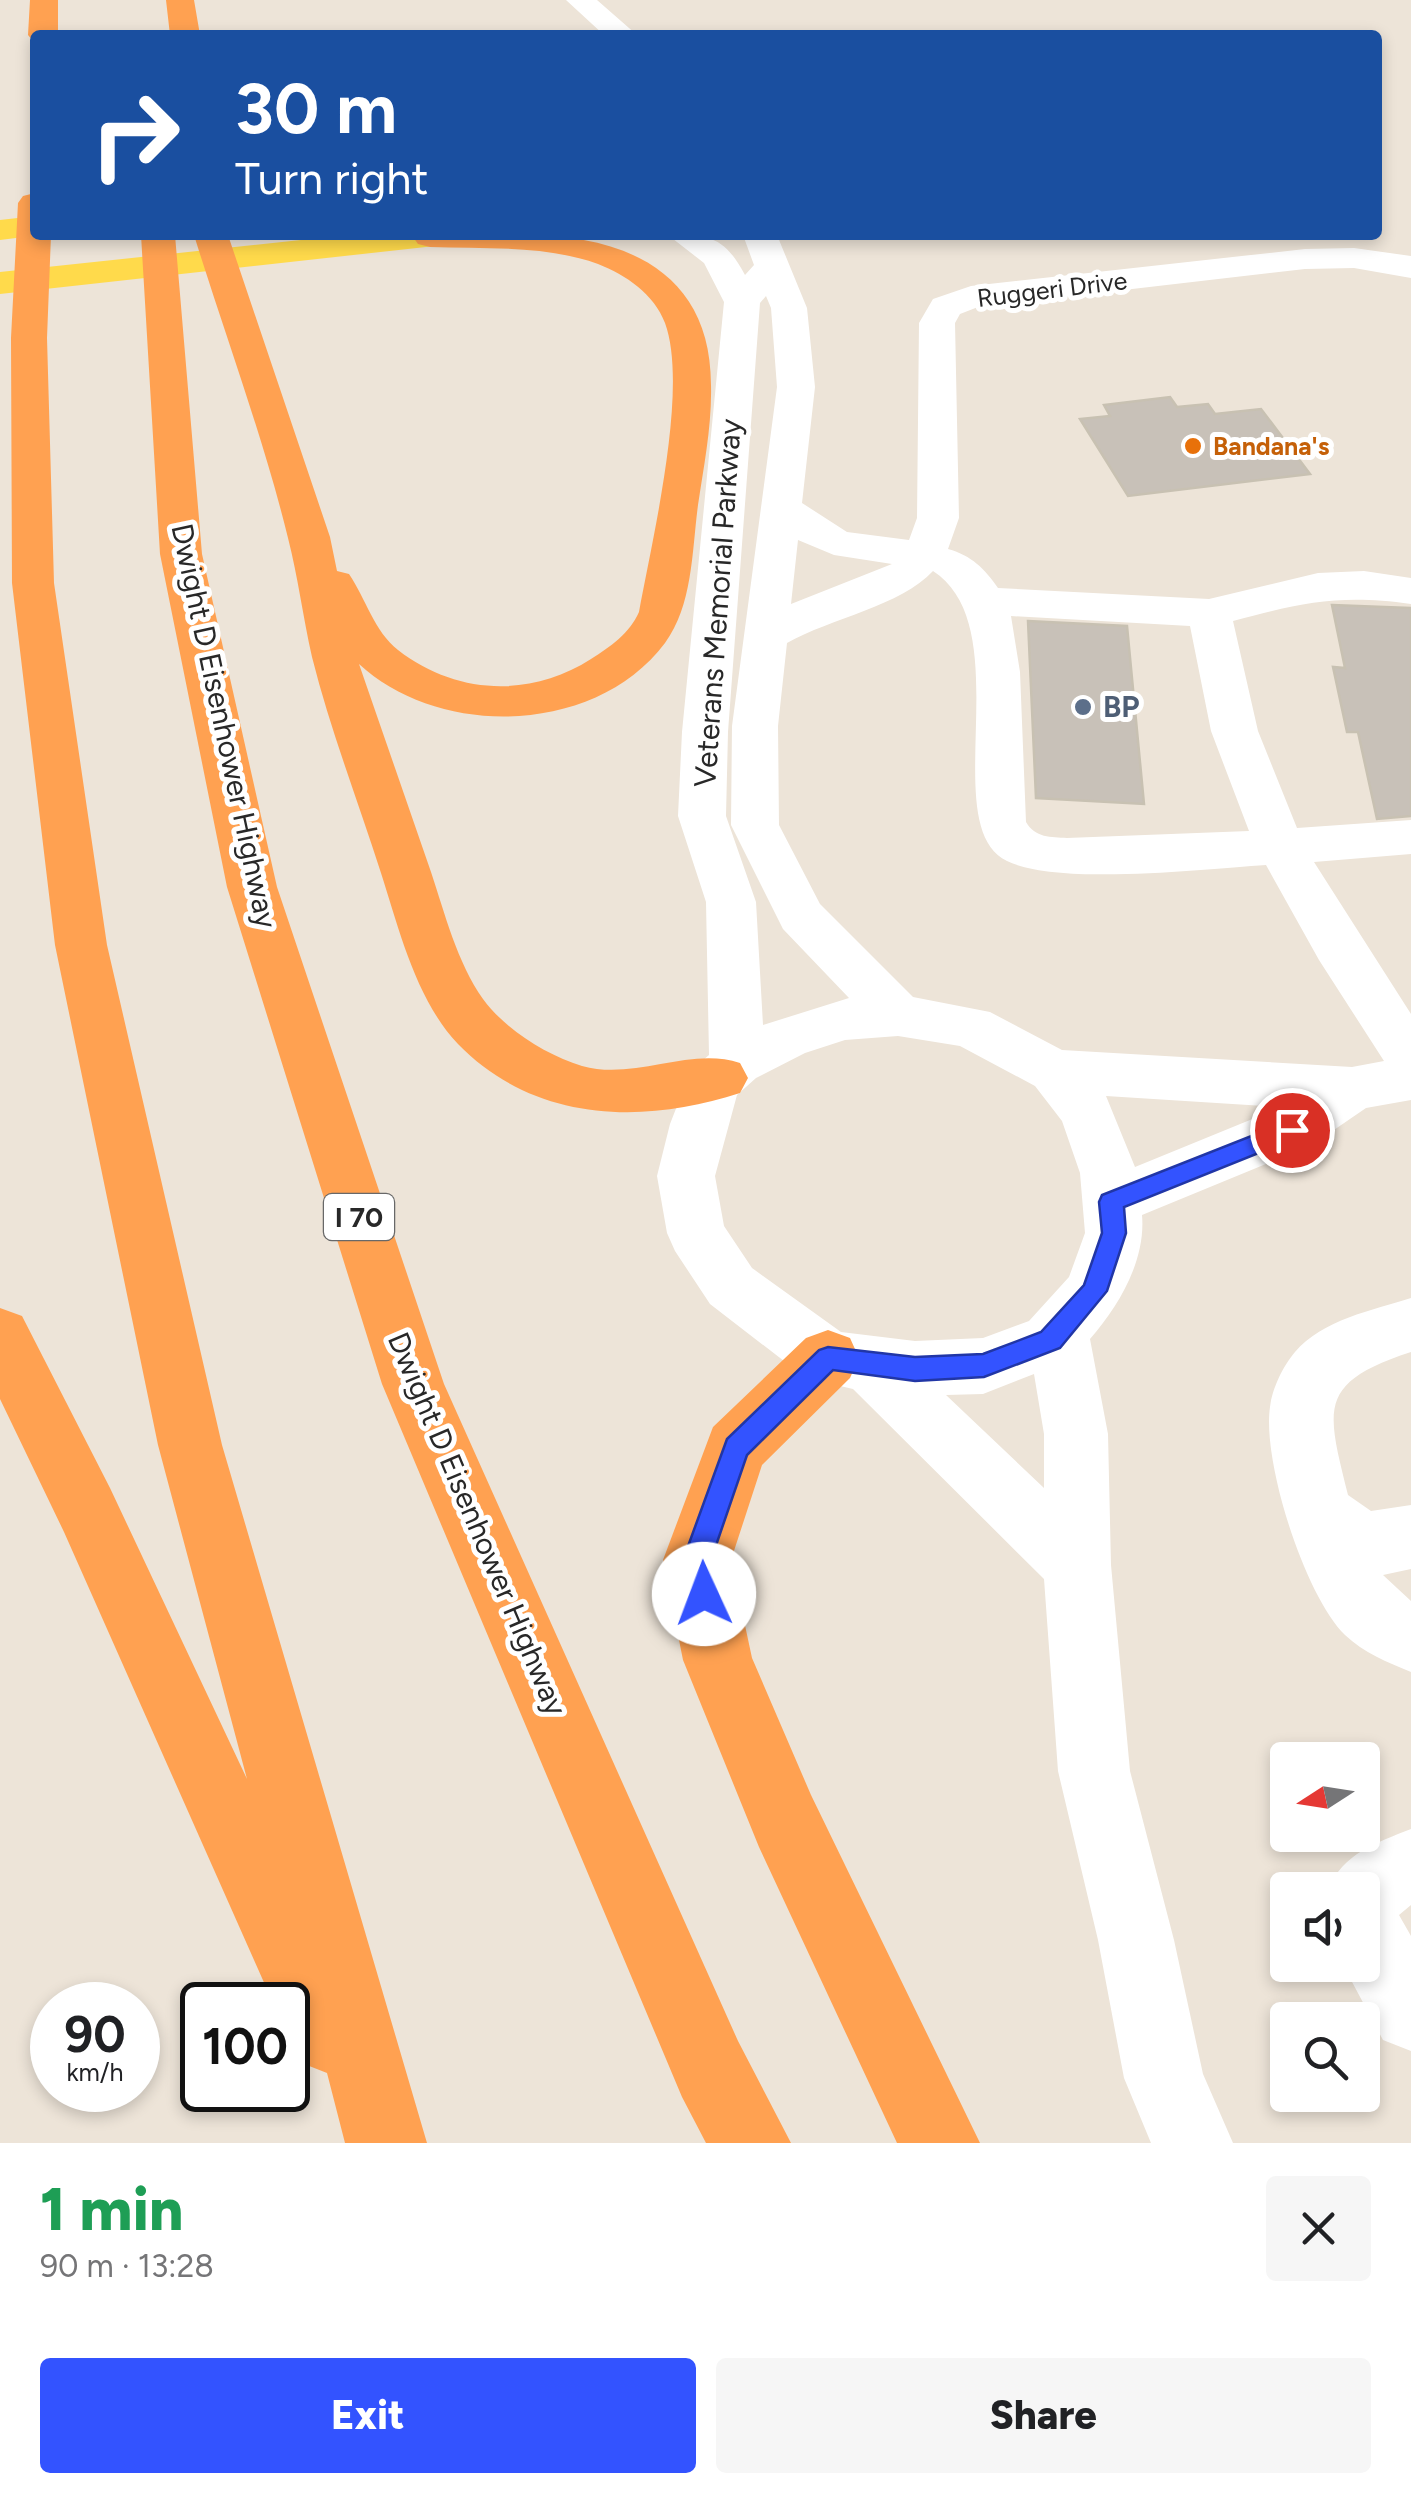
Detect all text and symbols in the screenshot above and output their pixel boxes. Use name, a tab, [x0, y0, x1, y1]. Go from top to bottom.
text: 30 m	[235, 66, 397, 151]
icon: right	[70, 70, 200, 200]
text: Turn right	[235, 151, 428, 205]
street label: Ruggeri Drive	[975, 265, 1129, 313]
street label: Veterans Memorial Parkway	[686, 417, 749, 788]
place label: Bandana's	[1213, 431, 1330, 461]
marker: Bandana's	[1182, 435, 1204, 457]
street label: Dwight D Eisenhower Highway	[164, 520, 286, 932]
place label: BP	[1103, 688, 1139, 725]
marker: BP	[1072, 696, 1094, 718]
pin	[1250, 1088, 1335, 1173]
icon: arrive	[1265, 1103, 1320, 1158]
road number: I 70	[324, 1194, 394, 1240]
street label: Dwight D Eisenhower Highway	[380, 1327, 575, 1721]
position arrow	[652, 1542, 756, 1646]
north arrow	[1270, 1742, 1380, 1852]
map controls	[1270, 1742, 1380, 2112]
button: sound	[1270, 1872, 1380, 1982]
speed limit sign: 100	[180, 1982, 310, 2112]
button: search	[1270, 2002, 1380, 2112]
text: 90	[64, 2004, 126, 2065]
text: km/h	[66, 2057, 124, 2087]
text: 1 min	[40, 2173, 183, 2245]
button: close	[1266, 2176, 1371, 2281]
text: 90 m · 13:28	[40, 2247, 214, 2285]
button: Exit	[40, 2358, 696, 2473]
button: Share	[716, 2358, 1371, 2473]

